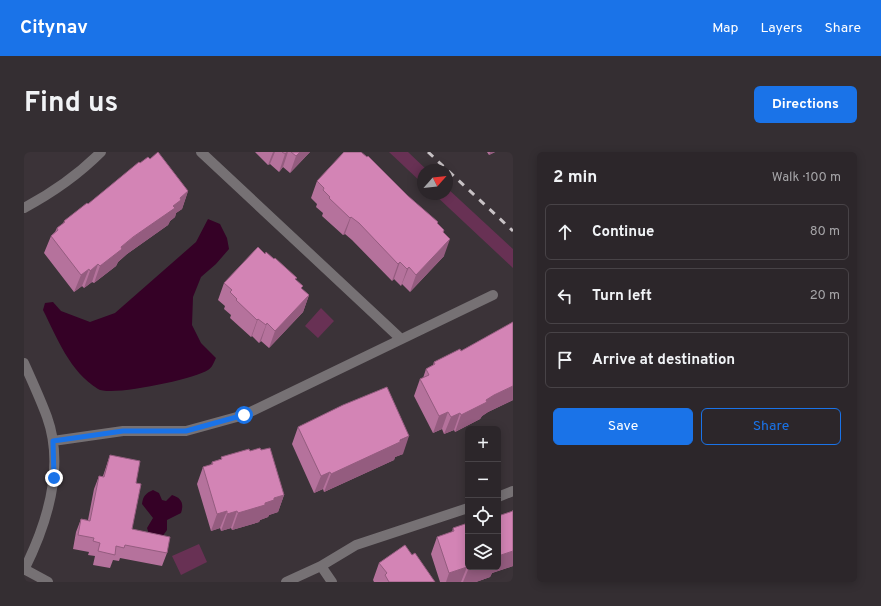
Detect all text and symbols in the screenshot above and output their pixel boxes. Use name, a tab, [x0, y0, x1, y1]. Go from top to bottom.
text: Citynav	[20, 16, 88, 40]
text: Map	[712, 20, 738, 37]
text: Layers	[760, 20, 802, 37]
text: Share	[824, 20, 861, 37]
text: Find us	[24, 86, 118, 122]
button: Directions	[754, 86, 857, 123]
north arrow	[417, 164, 453, 200]
text: 2 min	[553, 167, 597, 189]
text: Walk · 100 m	[772, 170, 841, 186]
icon: ahead	[554, 221, 576, 243]
text: Continue	[592, 223, 654, 242]
text: 80 m	[810, 224, 840, 240]
icon: left	[554, 285, 576, 307]
text: Turn left	[592, 287, 652, 306]
text: 20 m	[810, 288, 840, 304]
icon: arrive	[554, 349, 576, 371]
text: Arrive at destination	[592, 351, 735, 370]
route start	[235, 406, 253, 424]
button: Save	[553, 408, 693, 445]
button: Share	[701, 408, 841, 445]
map controls	[465, 426, 501, 570]
button: +	[465, 426, 501, 462]
button: −	[465, 462, 501, 498]
route end	[45, 469, 63, 487]
button: locate	[465, 498, 501, 534]
button: layers	[465, 534, 501, 570]

